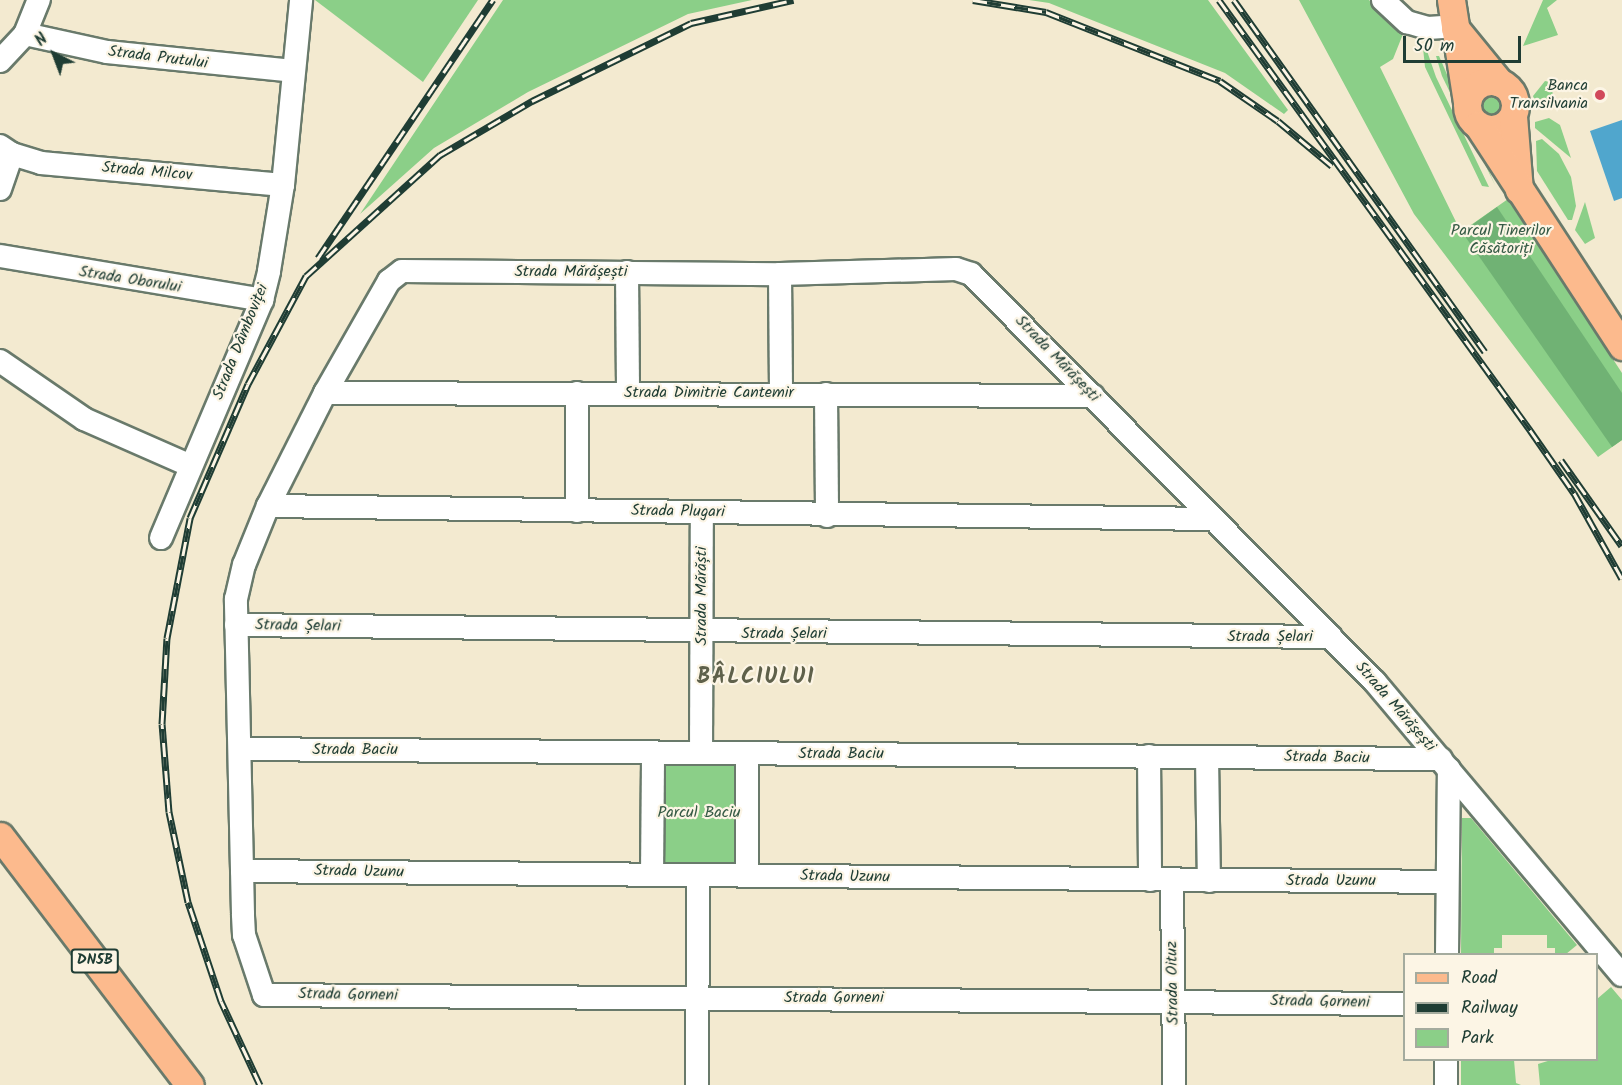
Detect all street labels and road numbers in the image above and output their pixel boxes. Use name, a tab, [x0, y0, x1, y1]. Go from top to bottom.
street label: Strada Prutului	[107, 42, 209, 74]
street label: Strada Milcov	[101, 158, 193, 186]
street label: Strada Oborului	[78, 262, 182, 298]
street label: Strada Mărășești	[514, 262, 628, 282]
street label: Strada Dâmboviței	[209, 281, 273, 403]
street label: Strada Mărășești	[1011, 312, 1103, 406]
street label: Strada Dimitrie Cantemir	[624, 383, 794, 403]
street label: Strada Plugari	[631, 502, 725, 522]
street label: Strada Mărăști	[692, 546, 712, 646]
street label: Strada Șelari	[255, 616, 341, 636]
street label: Strada Șelari	[741, 624, 827, 644]
street label: Strada Șelari	[1227, 627, 1313, 647]
street label: Strada Mărășești	[1351, 658, 1439, 756]
street label: Strada Baciu	[312, 740, 398, 760]
street label: Strada Baciu	[798, 744, 884, 764]
street label: Strada Baciu	[1284, 748, 1370, 768]
street label: Strada Uzunu	[314, 862, 404, 882]
street label: Strada Uzunu	[800, 867, 890, 887]
street label: Strada Uzunu	[1286, 871, 1376, 891]
street label: Strada Oituz	[1163, 941, 1183, 1025]
road number: DN5B	[70, 949, 121, 973]
street label: Strada Gorneni	[298, 985, 398, 1005]
street label: Strada Gorneni	[784, 988, 884, 1008]
street label: Strada Gorneni	[1270, 992, 1370, 1012]

